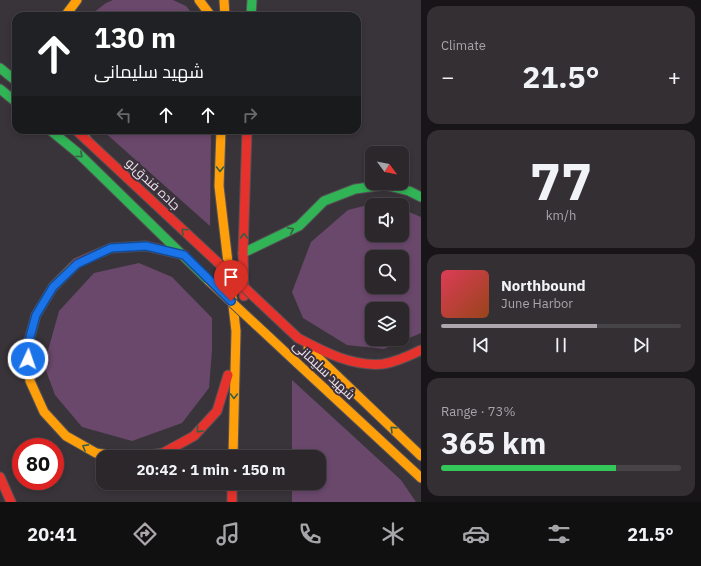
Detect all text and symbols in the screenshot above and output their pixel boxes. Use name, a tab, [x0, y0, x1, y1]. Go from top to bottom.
text: 130 m	[94, 19, 176, 56]
icon: ahead	[28, 28, 80, 80]
text: Climate	[441, 37, 486, 54]
text: 21.5°	[522, 57, 600, 96]
text: شهید سلیمانی	[94, 60, 204, 83]
text: −	[441, 62, 454, 91]
text: +	[668, 62, 681, 91]
icon: left	[113, 104, 135, 126]
icon: ahead	[155, 104, 177, 126]
icon: ahead	[197, 104, 219, 126]
icon: right	[239, 104, 261, 126]
north arrow	[365, 146, 409, 190]
map controls	[365, 146, 409, 346]
text: 77	[530, 147, 592, 214]
one-way arrow	[75, 150, 83, 158]
street label: جاده فندق‌لو	[122, 154, 184, 214]
one-way arrow	[215, 166, 224, 172]
button: sound	[365, 198, 409, 242]
text: km/h	[546, 207, 576, 224]
one-way arrow	[287, 227, 295, 235]
one-way arrow	[181, 228, 189, 236]
one-way arrow	[240, 233, 248, 239]
button: search	[365, 250, 409, 294]
pin	[214, 260, 248, 301]
icon: arrive	[220, 266, 242, 288]
text: Northbound	[501, 276, 586, 295]
text: June Harbor	[501, 295, 573, 312]
button: layers	[365, 302, 409, 346]
icon: previous	[470, 334, 492, 356]
icon: pause	[550, 334, 572, 356]
icon: next	[630, 334, 652, 356]
street label: شهید سلیمانی	[289, 337, 359, 403]
position arrow	[7, 338, 49, 380]
one-way arrow	[230, 393, 239, 399]
text: Range · 73%	[441, 403, 515, 420]
text: 365 km	[441, 423, 546, 462]
one-way arrow	[196, 426, 203, 433]
one-way arrow	[390, 426, 398, 434]
speed limit sign: 80	[12, 438, 64, 490]
one-way arrow	[82, 444, 89, 451]
text: 20:42 · 1 min · 150 m	[137, 460, 285, 479]
icon: directions	[131, 520, 159, 548]
icon: music	[214, 520, 242, 548]
icon: phone	[296, 520, 324, 548]
icon: climate	[379, 520, 407, 548]
icon: car	[462, 520, 490, 548]
icon: filters	[545, 520, 573, 548]
text: 20:41	[27, 523, 76, 546]
text: 21.5°	[627, 523, 674, 546]

